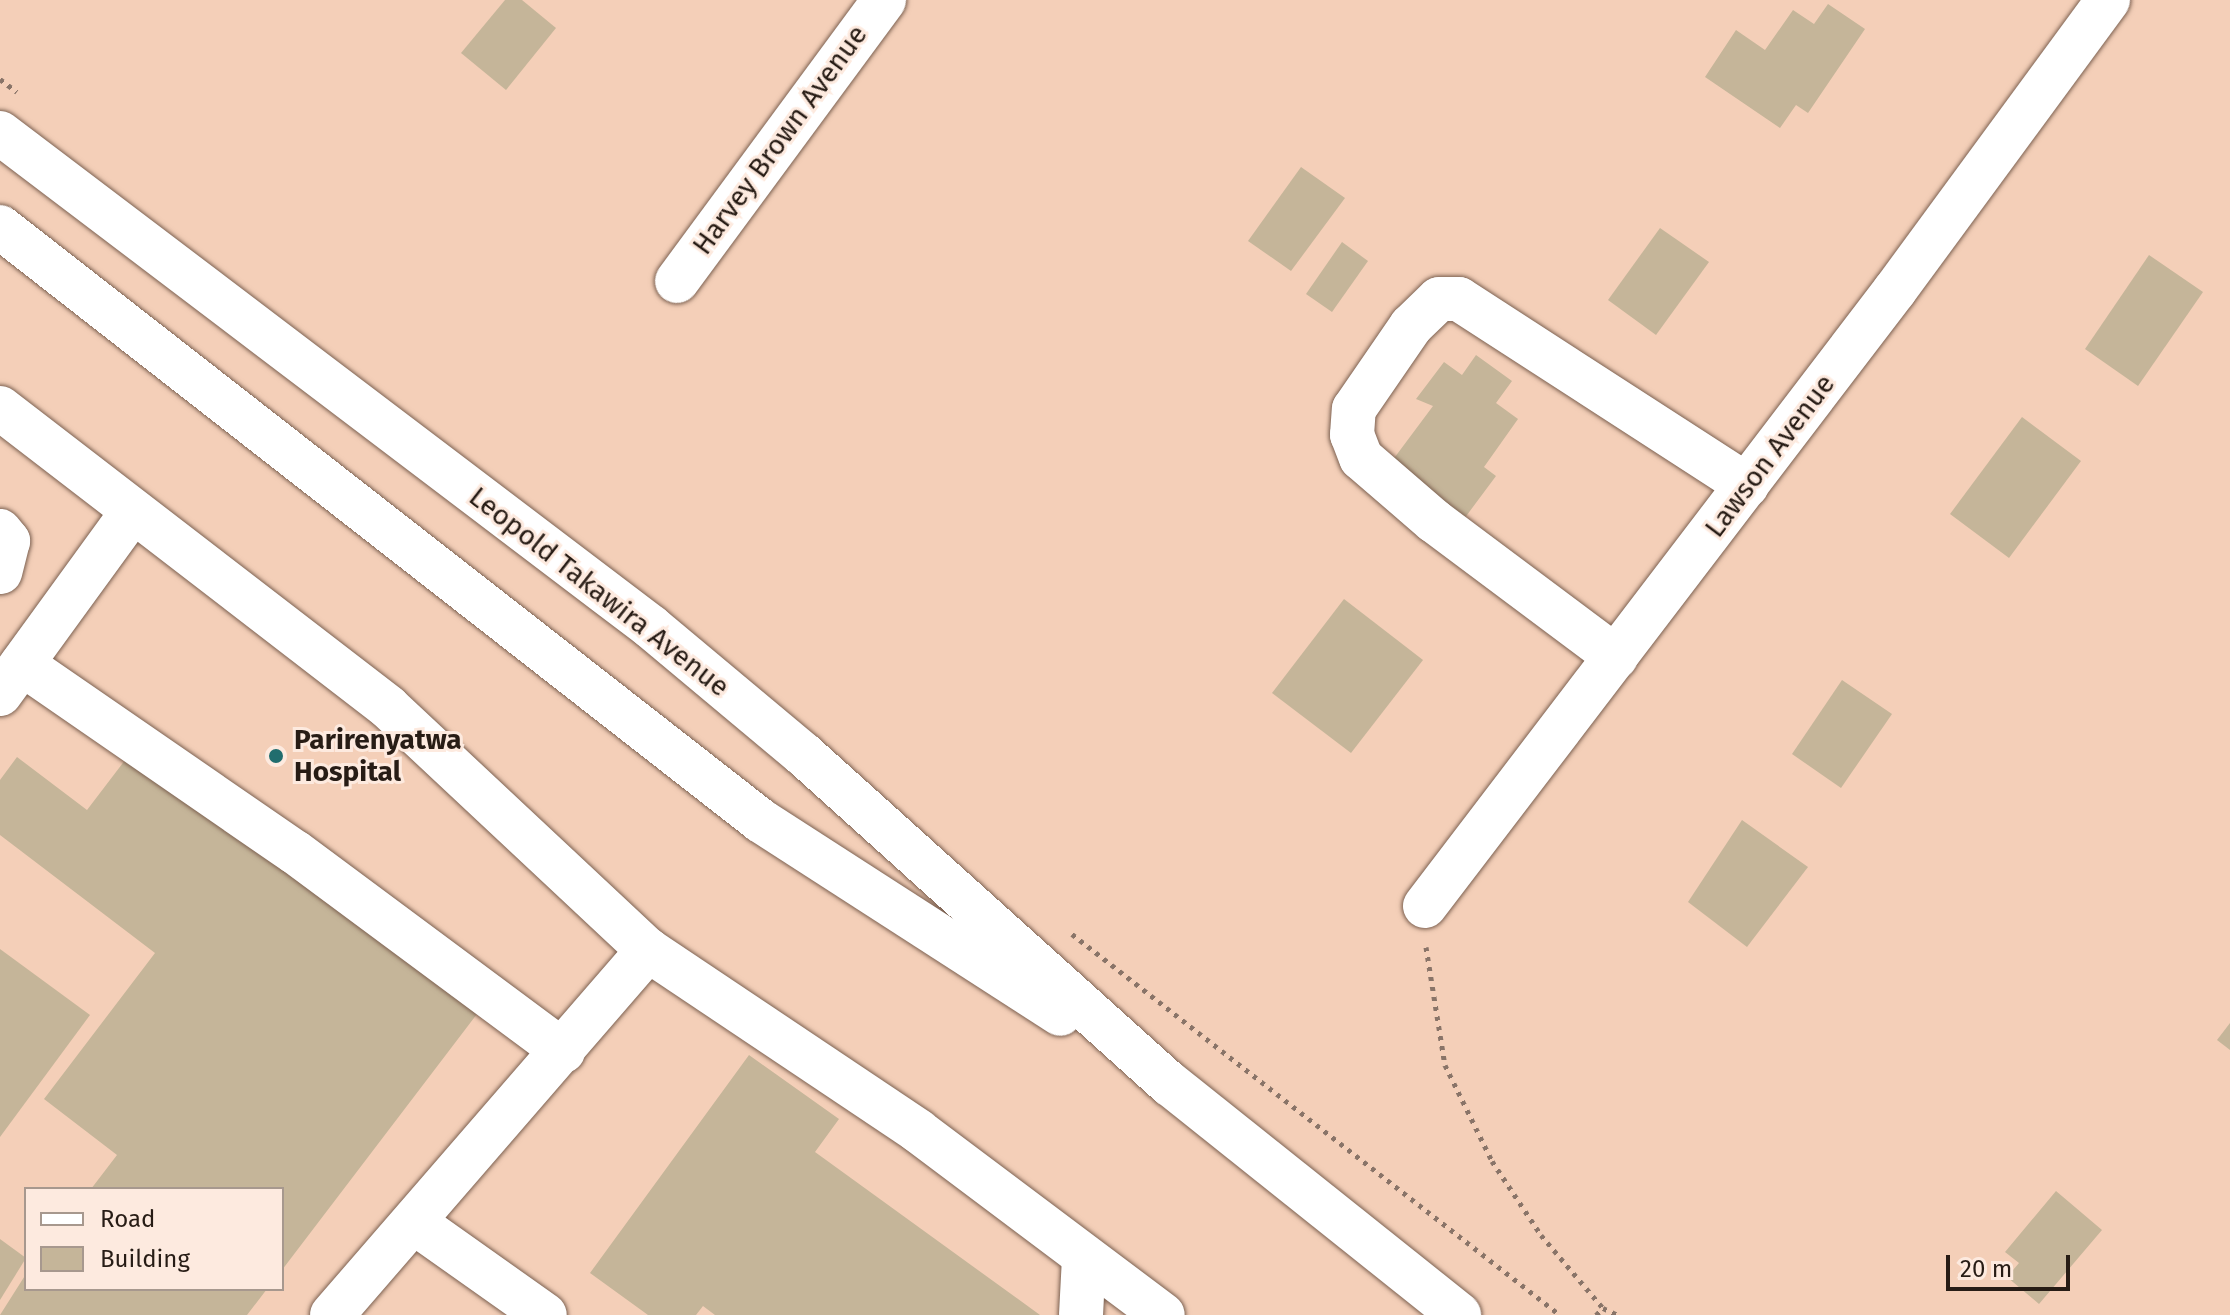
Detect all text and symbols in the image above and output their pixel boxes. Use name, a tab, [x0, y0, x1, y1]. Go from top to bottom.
street label: Harvey Brown Avenue	[686, 19, 874, 261]
street label: Lawson Avenue	[1698, 368, 1842, 544]
street label: Leopold Takawira Avenue	[462, 480, 736, 704]
place label: Parirenyatwa Hospital	[294, 723, 462, 789]
marker: Parirenyatwa Hospital	[265, 745, 287, 767]
legend	[24, 1187, 284, 1291]
text: Road	[100, 1205, 155, 1233]
scale bar	[1950, 1239, 2074, 1289]
text: Building	[100, 1245, 190, 1273]
text: 20 m	[1960, 1255, 2012, 1283]

